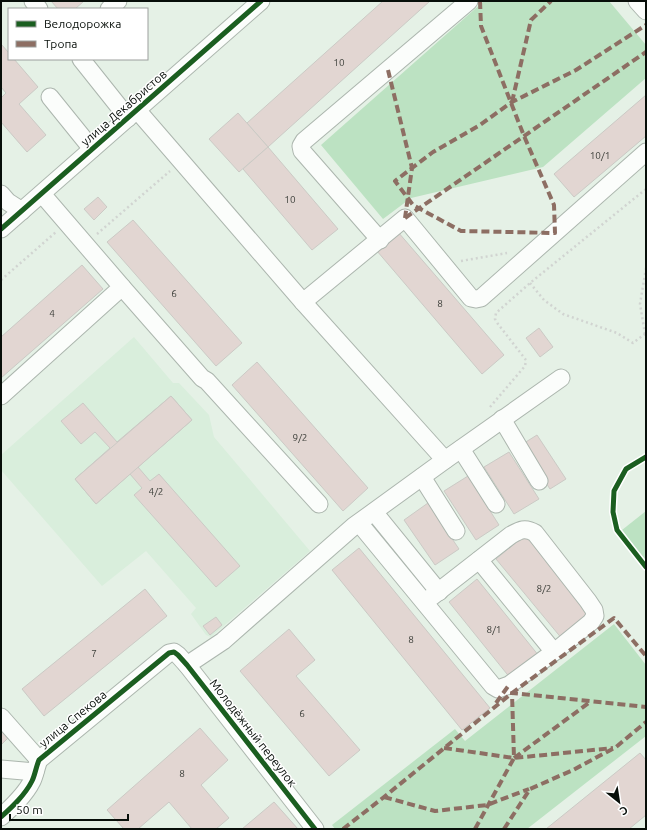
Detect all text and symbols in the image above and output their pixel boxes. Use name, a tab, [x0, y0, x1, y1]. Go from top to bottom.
legend	[8, 8, 148, 60]
text: Велодорожка	[44, 17, 121, 30]
text: Тропа	[44, 37, 77, 50]
house number: 10	[333, 57, 345, 68]
street label: улица Декабристов	[78, 67, 169, 148]
house number: 10/1	[590, 150, 610, 161]
house number: 10	[284, 194, 296, 205]
house number: 6	[171, 288, 177, 299]
house number: 8	[437, 298, 443, 309]
house number: 4	[49, 308, 55, 319]
house number: 9/2	[293, 432, 307, 443]
house number: 4/2	[149, 486, 163, 497]
house number: 8/2	[537, 583, 551, 594]
house number: 8/1	[487, 624, 501, 635]
house number: 8	[408, 634, 414, 645]
house number: 7	[91, 648, 97, 659]
street label: Молодёжный переулок	[207, 676, 299, 789]
street label: улица Спекова	[37, 688, 109, 750]
house number: 6	[299, 708, 305, 719]
house number: 8	[179, 768, 185, 779]
north arrow	[599, 782, 639, 822]
scale bar	[10, 796, 128, 822]
text: 50 m	[16, 803, 43, 816]
text: С	[618, 804, 630, 818]

